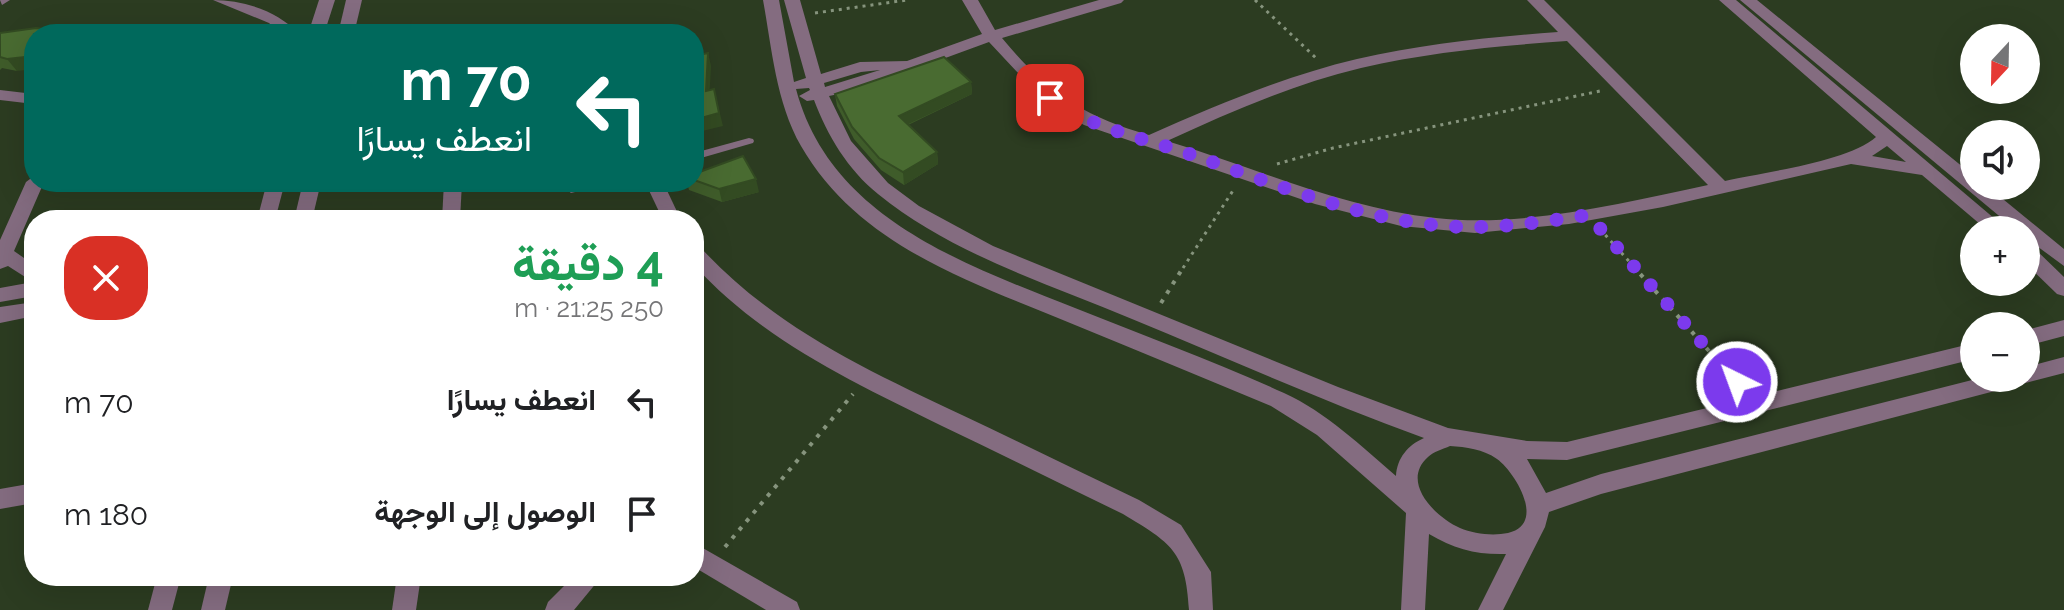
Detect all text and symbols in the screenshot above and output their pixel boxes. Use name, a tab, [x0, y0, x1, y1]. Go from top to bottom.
north arrow	[1960, 24, 2040, 104]
map controls	[1960, 24, 2040, 392]
text: 70 m	[401, 47, 532, 113]
icon: left	[560, 56, 664, 160]
pin	[1016, 64, 1084, 132]
icon: arrive	[1028, 76, 1072, 120]
text: انعطف يسارًا	[357, 117, 532, 159]
button: sound	[1960, 120, 2040, 200]
button: +	[1960, 216, 2040, 296]
text: 4 دقيقة	[512, 235, 664, 291]
button: close	[64, 236, 148, 320]
text: 250 m · 21:25	[514, 293, 664, 323]
button: −	[1960, 312, 2040, 392]
position arrow	[1695, 340, 1779, 424]
icon: left	[620, 380, 664, 424]
text: انعطف يسارًا	[447, 382, 596, 417]
text: 70 m	[64, 385, 134, 420]
icon: arrive	[620, 492, 664, 536]
text: الوصول إلى الوجهة	[374, 494, 596, 529]
text: 180 m	[64, 497, 148, 532]

